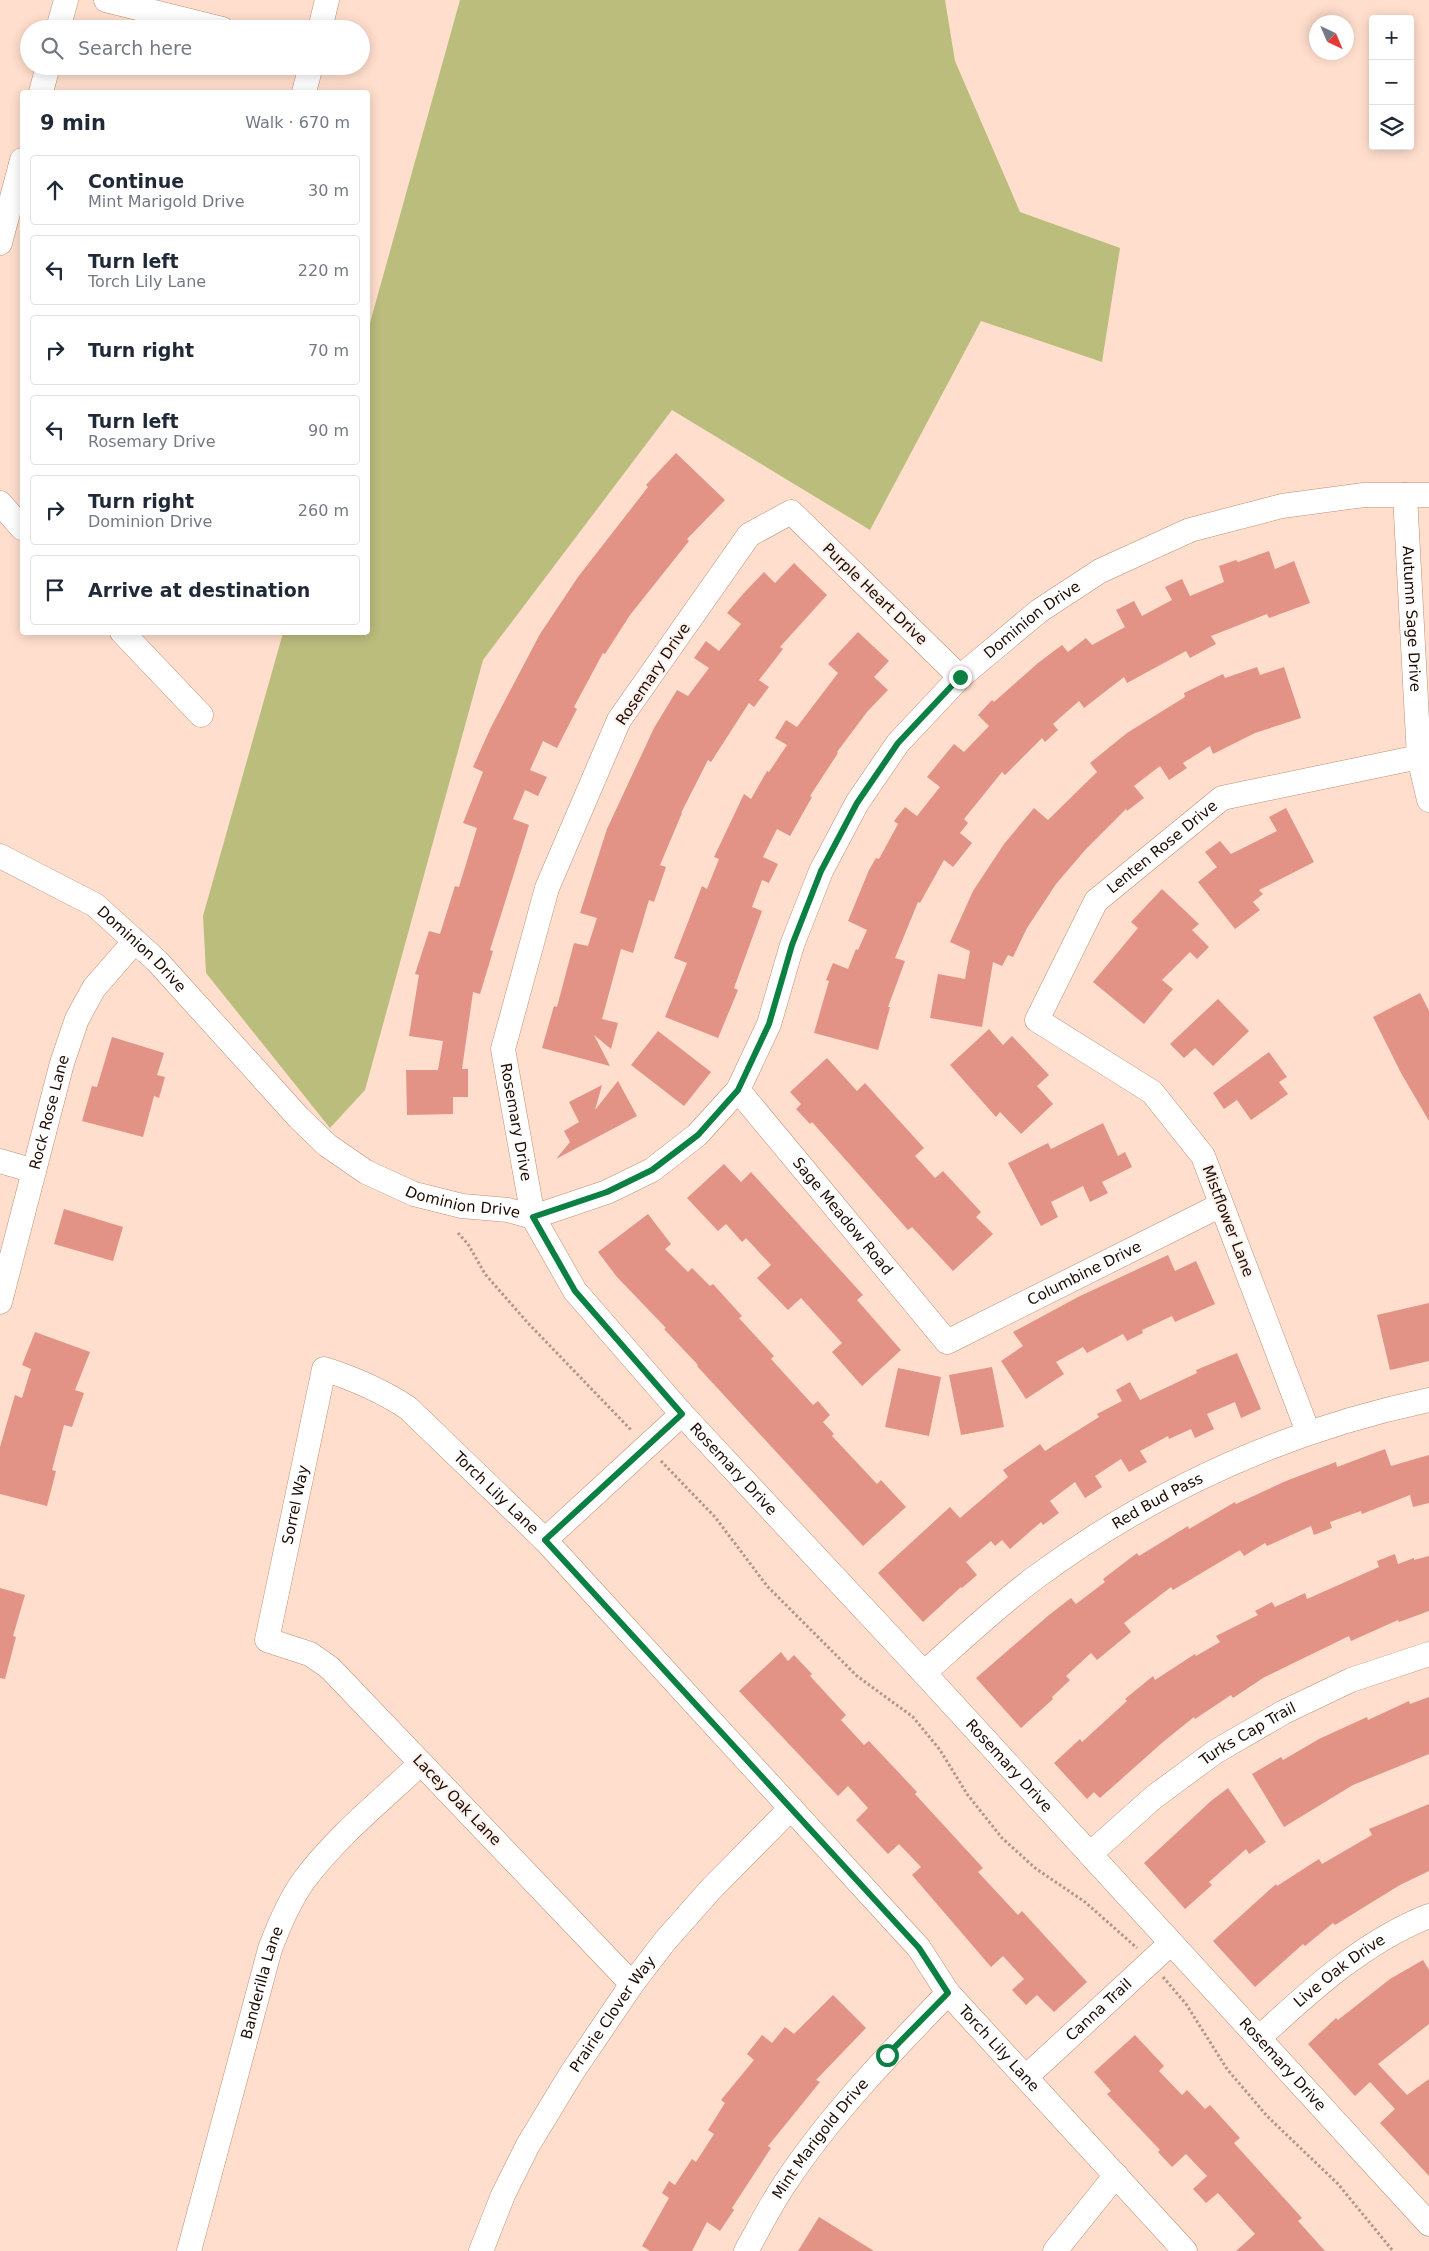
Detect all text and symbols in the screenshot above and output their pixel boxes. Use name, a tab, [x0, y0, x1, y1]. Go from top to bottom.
north arrow	[1309, 15, 1354, 60]
map controls	[1369, 15, 1414, 150]
button: +	[1369, 15, 1414, 60]
search box	[20, 20, 370, 75]
icon: search	[38, 34, 66, 62]
text: Search here	[78, 37, 192, 59]
button: −	[1369, 60, 1414, 105]
button: layers	[1369, 105, 1414, 150]
text: 9 min	[40, 111, 106, 135]
text: Walk · 670 m	[245, 113, 350, 132]
text: Continue	[88, 170, 184, 192]
icon: ahead	[41, 176, 69, 204]
text: 30 m	[308, 181, 349, 200]
text: Mint Marigold Drive	[88, 192, 245, 211]
text: Turn left	[88, 250, 179, 272]
icon: left	[41, 256, 69, 284]
text: 220 m	[298, 261, 349, 280]
text: Torch Lily Lane	[88, 272, 206, 291]
icon: right	[41, 336, 69, 364]
text: Turn right	[88, 339, 194, 361]
text: 70 m	[308, 341, 349, 360]
text: Turn left	[88, 410, 179, 432]
icon: left	[41, 416, 69, 444]
text: 90 m	[308, 421, 349, 440]
text: Rosemary Drive	[88, 432, 216, 451]
text: Turn right	[88, 490, 194, 512]
icon: right	[41, 496, 69, 524]
text: 260 m	[298, 501, 349, 520]
text: Dominion Drive	[88, 512, 212, 531]
street label: Purple Heart Drive	[819, 539, 931, 649]
street label: Autumn Sage Drive	[1399, 545, 1425, 692]
icon: arrive	[41, 576, 69, 604]
street label: Dominion Drive	[980, 577, 1084, 662]
text: Arrive at destination	[88, 579, 310, 601]
street label: Rosemary Drive	[612, 619, 694, 729]
route end	[949, 666, 972, 689]
street label: Lenten Rose Drive	[1103, 797, 1221, 897]
street label: Dominion Drive	[93, 902, 190, 996]
street label: Rock Rose Lane	[26, 1053, 73, 1172]
street label: Rosemary Drive	[497, 1061, 535, 1182]
street label: Sage Meadow Road	[789, 1154, 897, 1279]
street label: Mistflower Lane	[1198, 1163, 1258, 1279]
street label: Dominion Drive	[402, 1182, 522, 1222]
street label: Columbine Drive	[1024, 1237, 1144, 1309]
street label: Rosemary Drive	[686, 1419, 781, 1519]
street label: Torch Lily Lane	[449, 1447, 542, 1538]
street label: Sorrel Way	[278, 1463, 313, 1546]
street label: Red Bud Pass	[1109, 1469, 1206, 1533]
street label: Turks Cap Trail	[1195, 1699, 1299, 1770]
street label: Rosemary Drive	[962, 1716, 1056, 1816]
street label: Lacey Oak Lane	[409, 1751, 505, 1849]
street label: Banderilla Lane	[237, 1924, 287, 2041]
street label: Live Oak Drive	[1290, 1931, 1388, 2011]
street label: Prairie Clover Way	[566, 1952, 659, 2076]
street label: Canna Trail	[1062, 1975, 1135, 2045]
street label: Torch Lily Lane	[954, 2001, 1043, 2095]
street label: Rosemary Drive	[1236, 2014, 1330, 2115]
route start	[876, 2044, 899, 2067]
street label: Mint Marigold Drive	[768, 2075, 872, 2202]

